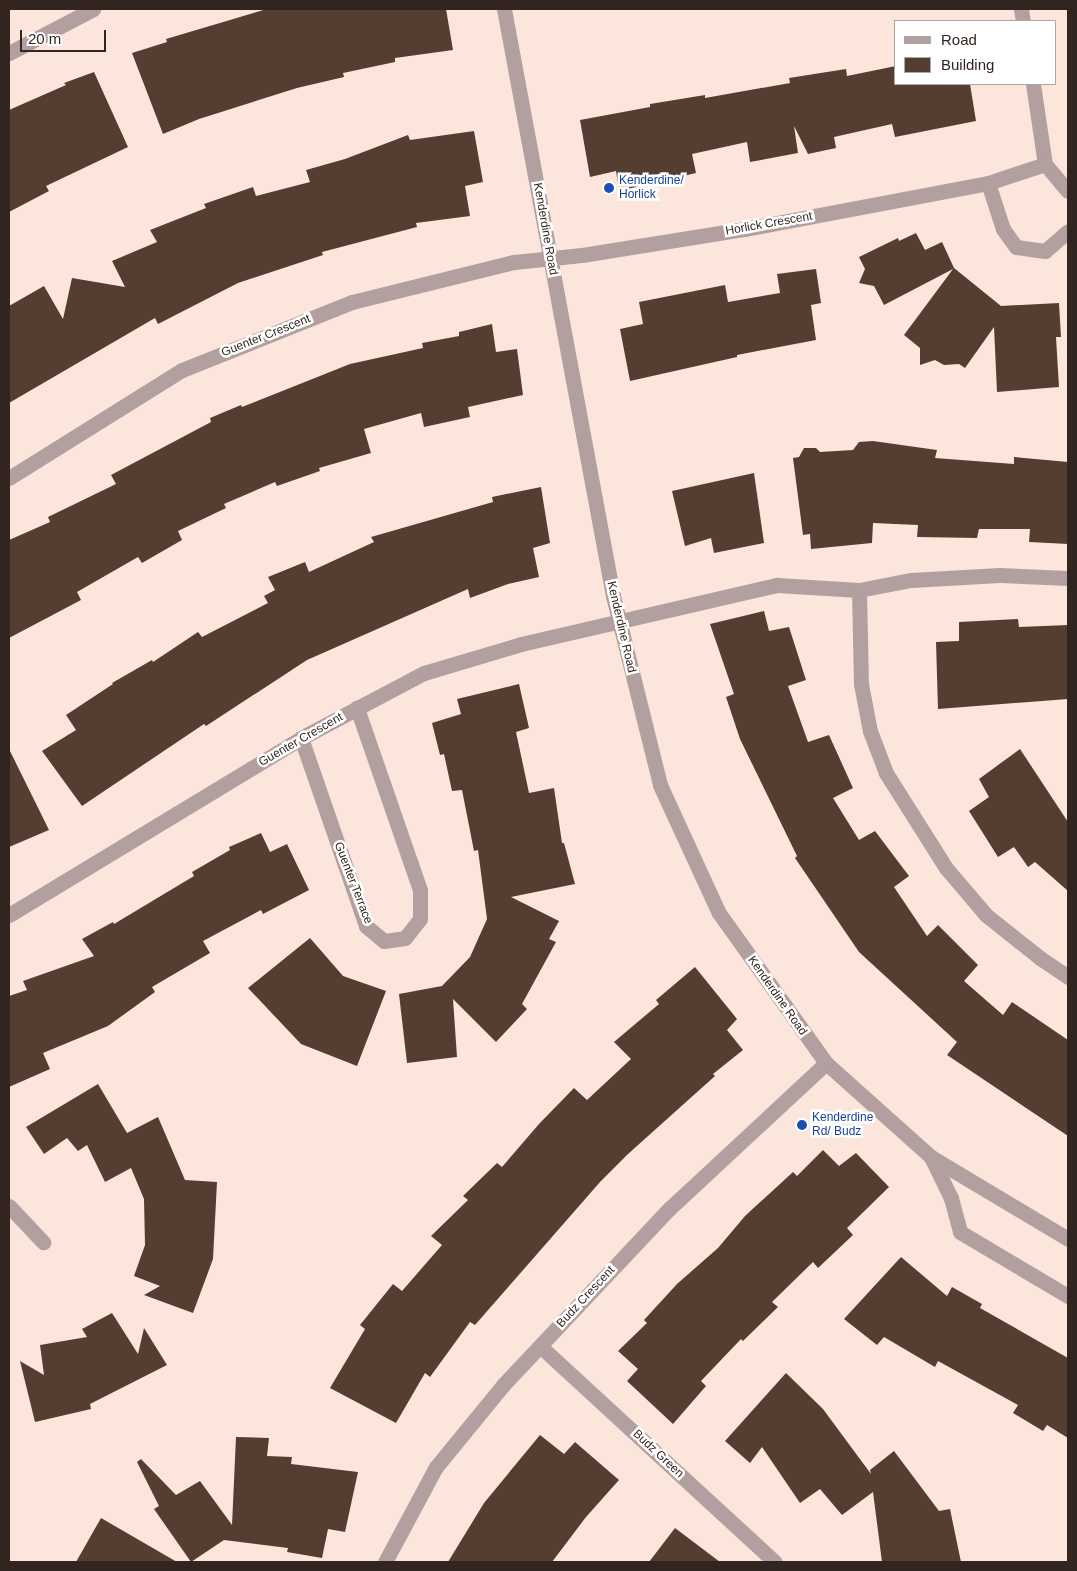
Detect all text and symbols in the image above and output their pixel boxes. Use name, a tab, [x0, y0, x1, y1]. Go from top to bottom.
scale bar	[22, 20, 109, 52]
legend	[894, 20, 1057, 85]
text: 20 m	[28, 30, 61, 47]
text: Road	[941, 31, 977, 48]
text: Building	[941, 56, 994, 73]
place label: Kenderdine/ Horlick	[619, 174, 684, 202]
street label: Kenderdine Road	[530, 182, 560, 276]
marker: Kenderdine/ Horlick	[603, 182, 615, 194]
street label: Horlick Crescent	[724, 209, 814, 239]
street label: Guenter Crescent	[219, 312, 313, 360]
street label: Kenderdine Road	[603, 580, 639, 674]
street label: Guenter Crescent	[256, 710, 346, 770]
street label: Guenter Terrace	[331, 840, 375, 926]
street label: Kenderdine Road	[744, 954, 810, 1038]
place label: Kenderdine Rd/ Budz	[812, 1111, 873, 1139]
marker: Kenderdine Rd/ Budz	[796, 1119, 808, 1131]
street label: Budz Crescent	[554, 1263, 618, 1331]
street label: Budz Green	[630, 1427, 686, 1481]

